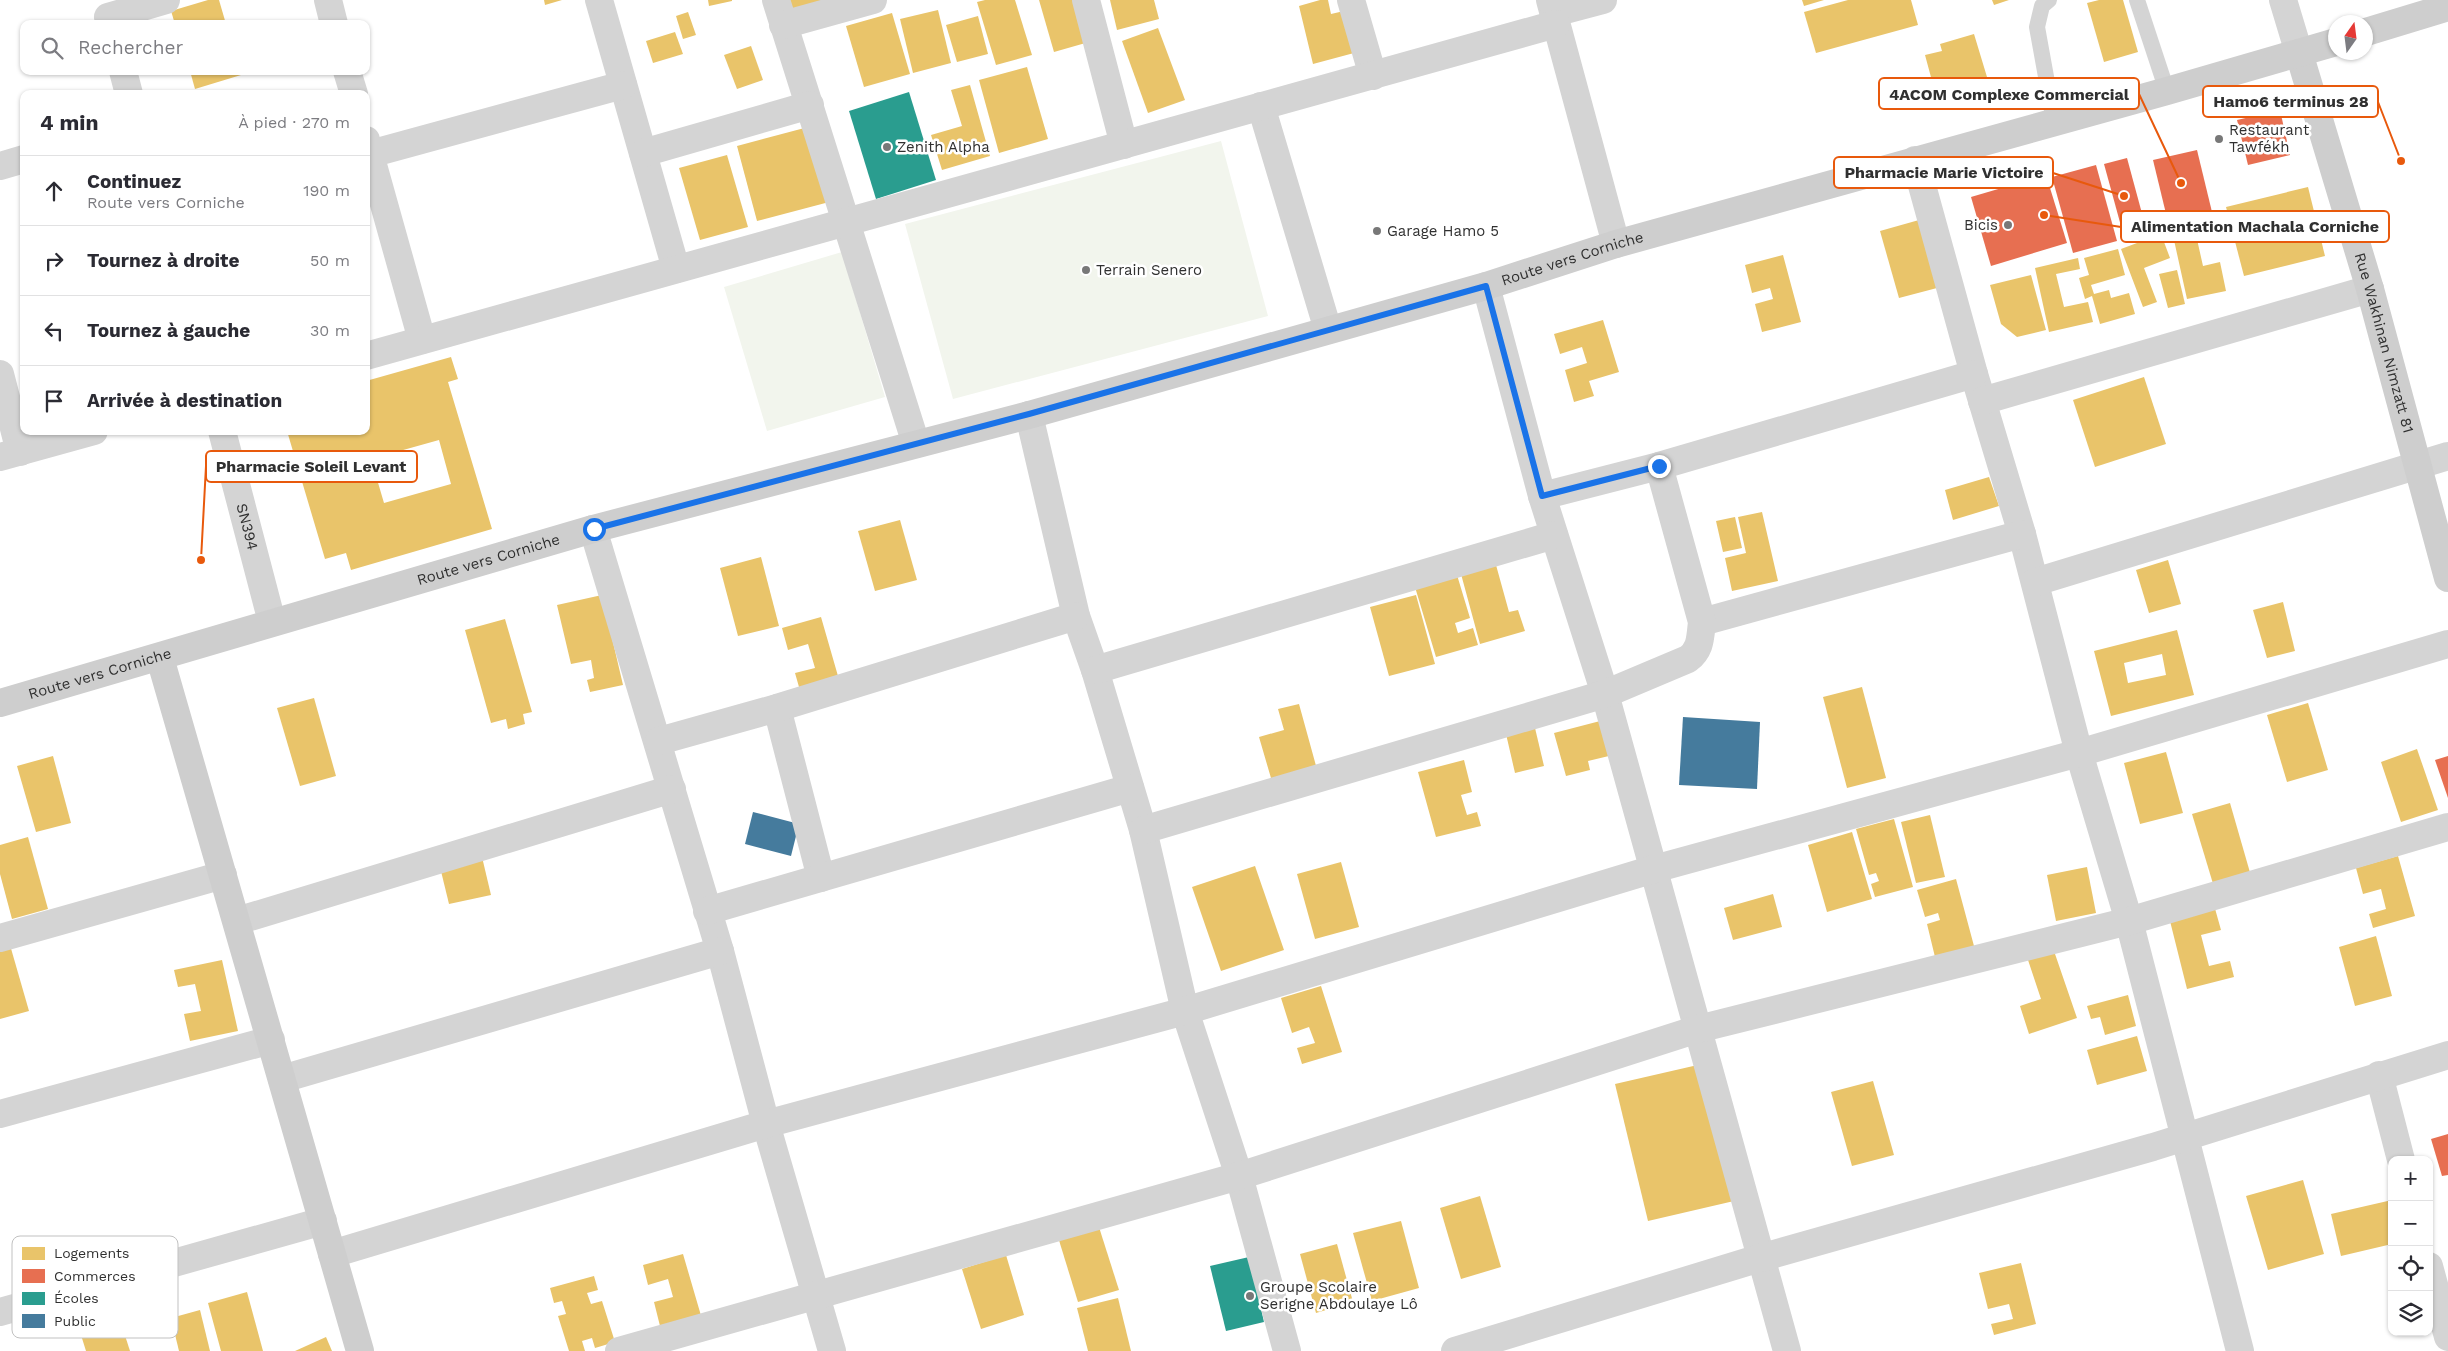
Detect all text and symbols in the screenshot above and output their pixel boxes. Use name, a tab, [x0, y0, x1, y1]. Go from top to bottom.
north arrow	[2328, 15, 2373, 60]
search box	[20, 20, 370, 75]
icon: search	[38, 34, 66, 62]
text: Rechercher	[78, 36, 183, 59]
callout: 4ACOM Complexe Commercial	[1879, 78, 2139, 109]
text: 4ACOM Complexe Commercial	[1889, 85, 2130, 104]
callout: Hamo6 terminus 28	[2203, 86, 2378, 117]
text: Hamo6 terminus 28	[2213, 92, 2369, 111]
text: 4 min	[40, 110, 98, 135]
text: À pied · 270 m	[238, 113, 350, 132]
place label: Restaurant Tawfékh	[2229, 121, 2310, 156]
marker: Restaurant Tawfékh	[2213, 133, 2225, 145]
place label: Zenith Alpha	[897, 138, 990, 156]
marker: Zenith Alpha	[881, 141, 893, 153]
callout: Pharmacie Marie Victoire	[1834, 157, 2053, 188]
text: Pharmacie Marie Victoire	[1844, 163, 2044, 182]
text: Continuez	[87, 170, 181, 193]
icon: ahead	[40, 177, 68, 205]
text: 190 m	[303, 181, 350, 200]
text: Route vers Corniche	[87, 193, 245, 212]
callout: Alimentation Machala Corniche	[2121, 211, 2389, 242]
place label: Bicis	[1964, 216, 1998, 234]
text: Alimentation Machala Corniche	[2131, 217, 2379, 236]
marker: Bicis	[2002, 219, 2014, 231]
place label: Garage Hamo 5	[1387, 222, 1499, 240]
marker: Garage Hamo 5	[1371, 225, 1383, 237]
street label: Route vers Corniche	[1499, 228, 1645, 290]
icon: right	[40, 247, 68, 275]
text: Tournez à droite	[87, 249, 239, 272]
street label: Rue Wakhinan Nimzatt 81	[2351, 250, 2417, 435]
text: 50 m	[310, 251, 350, 270]
place label: Terrain Senero	[1096, 261, 1202, 279]
marker: Terrain Senero	[1080, 264, 1092, 276]
icon: left	[40, 317, 68, 345]
text: Tournez à gauche	[87, 319, 250, 342]
text: 30 m	[310, 321, 350, 340]
icon: arrive	[40, 387, 68, 415]
text: Arrivée à destination	[87, 389, 282, 412]
callout: Pharmacie Soleil Levant	[206, 451, 417, 482]
route end	[1648, 455, 1671, 478]
text: Pharmacie Soleil Levant	[216, 457, 406, 476]
street label: SN394	[232, 501, 262, 552]
route start	[583, 518, 606, 541]
street label: Route vers Corniche	[415, 530, 562, 589]
street label: Route vers Corniche	[26, 644, 173, 703]
map controls	[2388, 1156, 2433, 1336]
button: +	[2388, 1156, 2433, 1201]
button: −	[2388, 1201, 2433, 1246]
legend	[12, 1236, 178, 1338]
text: Logements	[54, 1245, 129, 1261]
button: locate	[2388, 1246, 2433, 1291]
text: Commerces	[54, 1268, 136, 1284]
place label: Groupe Scolaire Serigne Abdoulaye Lô	[1260, 1278, 1418, 1313]
text: Écoles	[54, 1290, 99, 1306]
marker: Groupe Scolaire Serigne Abdoulaye Lô	[1244, 1290, 1256, 1302]
button: layers	[2388, 1291, 2433, 1336]
text: Public	[54, 1313, 96, 1329]

